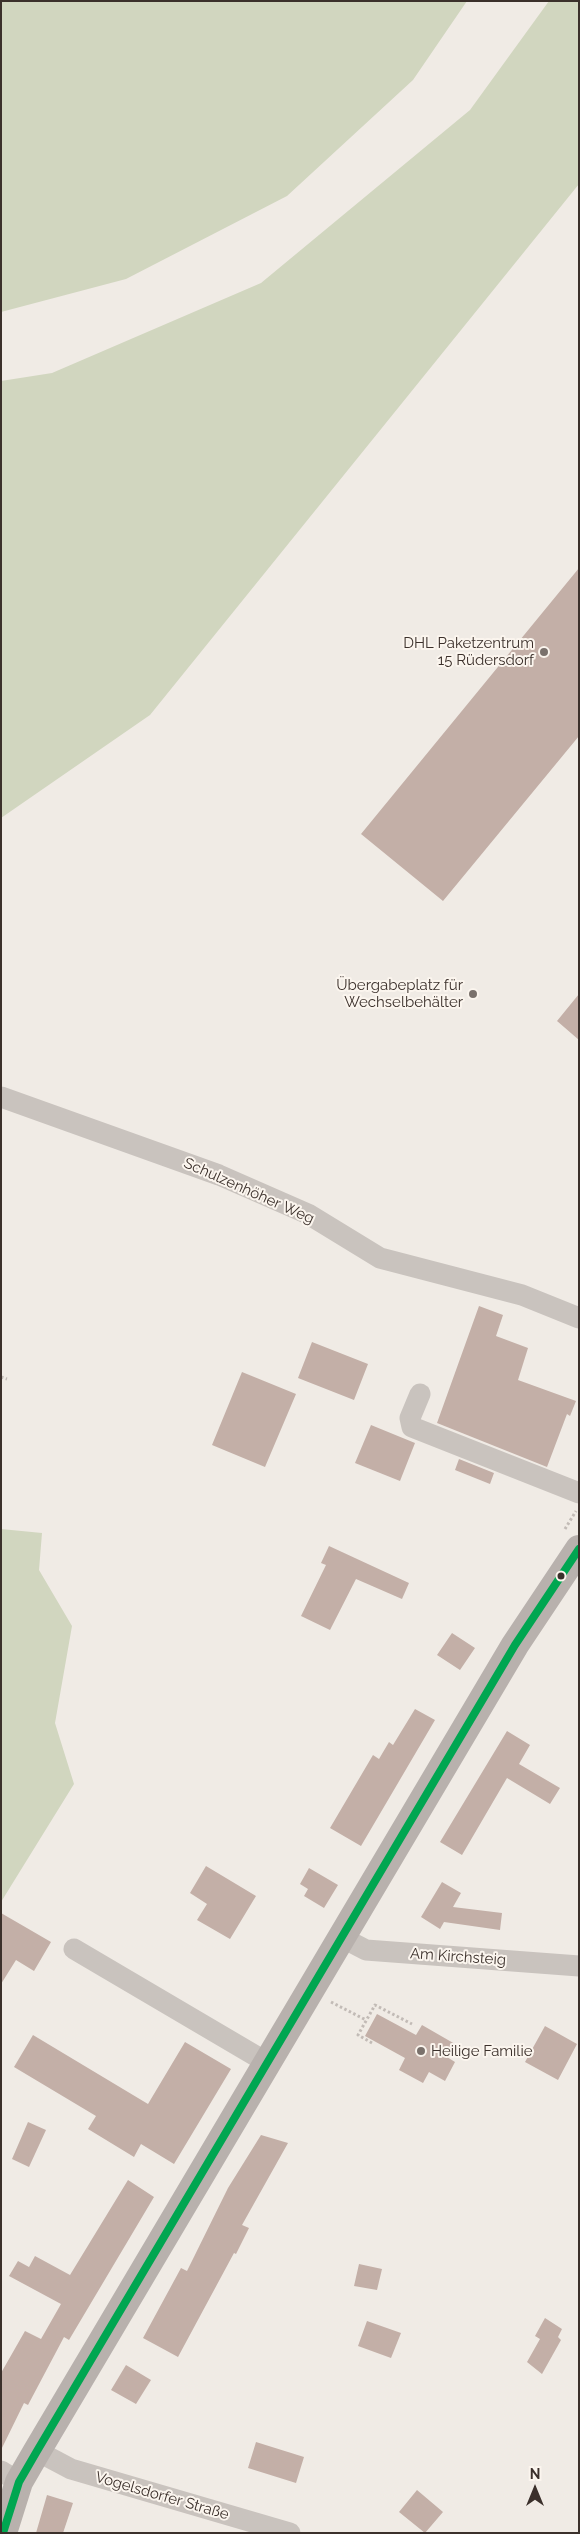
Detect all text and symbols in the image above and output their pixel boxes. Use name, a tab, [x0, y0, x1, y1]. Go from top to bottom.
place label: DHL Paketzentrum 15 Rüdersdorf	[403, 634, 534, 669]
marker: DHL Paketzentrum 15 Rüdersdorf	[538, 646, 550, 658]
place label: Übergabeplatz für Wechselbehälter	[336, 976, 463, 1011]
marker: Übergabeplatz für Wechselbehälter	[467, 988, 479, 1000]
street label: Schulzenhöher Weg	[181, 1154, 317, 1228]
unlabelled marker	[556, 1571, 566, 1581]
street label: Am Kirchsteig	[409, 1945, 507, 1969]
place label: Heilige Familie	[431, 2042, 533, 2060]
marker: Heilige Familie	[415, 2045, 427, 2057]
north arrow	[510, 2464, 560, 2514]
text: N	[530, 2466, 540, 2482]
street label: Vogelsdorfer Straße	[93, 2468, 231, 2524]

